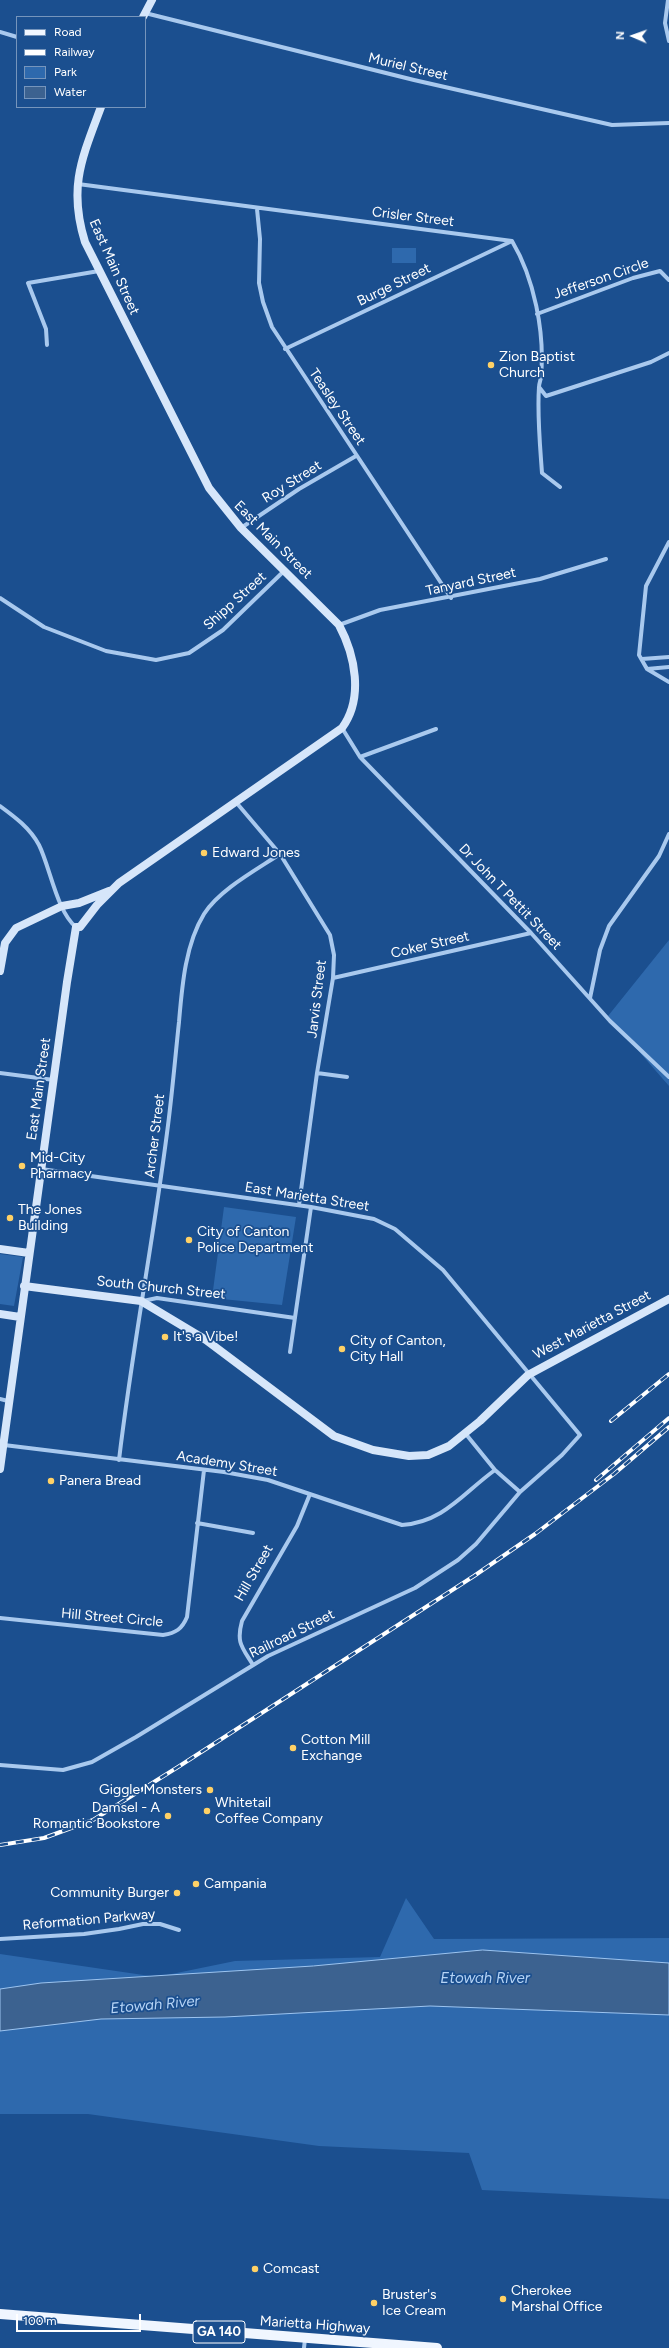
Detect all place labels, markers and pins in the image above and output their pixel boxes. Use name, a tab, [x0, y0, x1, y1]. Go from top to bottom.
place label: Zion Baptist Church	[499, 349, 575, 382]
marker: Zion Baptist Church	[486, 360, 496, 370]
place label: Edward Jones	[212, 845, 300, 861]
marker: Edward Jones	[199, 848, 209, 858]
place label: Mid-City Pharmacy	[30, 1150, 92, 1182]
marker: Mid-City Pharmacy	[17, 1161, 27, 1171]
place label: The Jones Building	[18, 1202, 82, 1234]
marker: The Jones Building	[5, 1213, 15, 1223]
place label: City of Canton Police Department	[197, 1224, 313, 1256]
marker: City of Canton Police Department	[184, 1235, 194, 1245]
place label: It's a Vibe!	[173, 1329, 238, 1345]
marker: It's a Vibe!	[160, 1332, 170, 1342]
place label: City of Canton, City Hall	[350, 1333, 446, 1366]
marker: City of Canton, City Hall	[337, 1344, 347, 1354]
place label: Panera Bread	[59, 1473, 141, 1489]
marker: Panera Bread	[46, 1476, 56, 1486]
place label: Cotton Mill Exchange	[301, 1732, 370, 1764]
marker: Cotton Mill Exchange	[288, 1743, 298, 1753]
place label: Giggle Monsters	[99, 1782, 202, 1798]
marker: Giggle Monsters	[205, 1785, 215, 1795]
place label: Whitetail Coffee Company	[215, 1795, 323, 1828]
place label: Damsel - A Romantic Bookstore	[33, 1800, 160, 1832]
marker: Whitetail Coffee Company	[202, 1806, 212, 1816]
marker: Damsel - A Romantic Bookstore	[163, 1811, 173, 1821]
place label: Campania	[204, 1876, 267, 1892]
marker: Campania	[191, 1879, 201, 1889]
place label: Community Burger	[50, 1885, 169, 1901]
marker: Community Burger	[172, 1888, 182, 1898]
place label: Comcast	[263, 2261, 320, 2277]
marker: Comcast	[250, 2264, 260, 2274]
place label: Cherokee Marshal Office	[511, 2283, 602, 2316]
place label: Bruster's Ice Cream	[382, 2287, 446, 2320]
marker: Cherokee Marshal Office	[498, 2294, 508, 2304]
marker: Bruster's Ice Cream	[369, 2298, 379, 2308]

